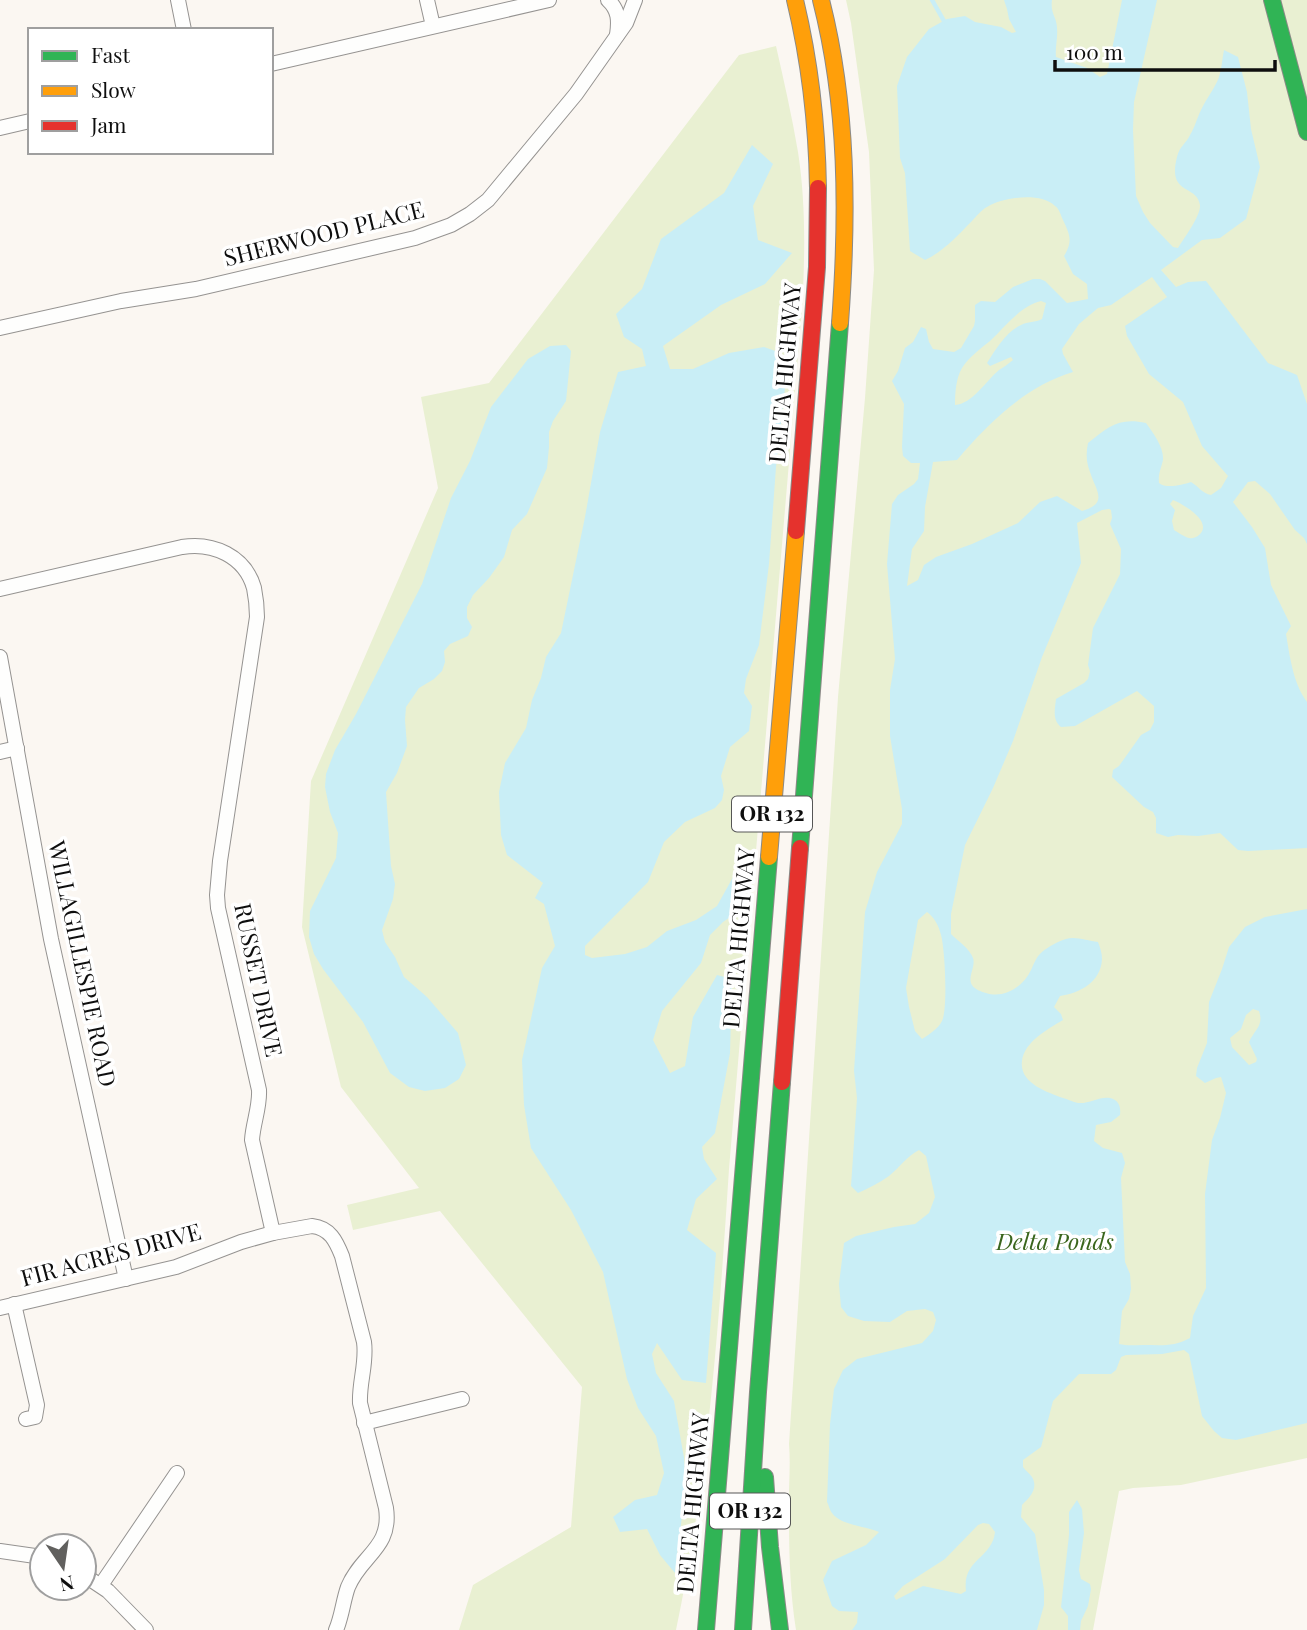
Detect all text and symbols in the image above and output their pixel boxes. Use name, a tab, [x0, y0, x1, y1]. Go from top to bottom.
legend	[28, 28, 273, 154]
scale bar	[1055, 28, 1276, 72]
text: 100 m	[1066, 37, 1123, 65]
text: Fast	[91, 40, 130, 68]
text: Slow	[91, 75, 136, 103]
text: Jam	[90, 110, 127, 138]
street label: SHERWOOD PLACE	[220, 193, 427, 272]
street label: DELTA HIGHWAY	[760, 281, 807, 464]
road number: OR 132	[732, 796, 812, 832]
street label: WILLAGILLESPIE ROAD	[42, 837, 125, 1089]
street label: DELTA HIGHWAY	[714, 846, 761, 1029]
street label: RUSSET DRIVE	[228, 900, 291, 1059]
street label: FIR ACRES DRIVE	[17, 1215, 204, 1292]
park label: Delta Ponds	[995, 1225, 1114, 1256]
street label: DELTA HIGHWAY	[668, 1411, 715, 1594]
road number: OR 132	[710, 1494, 790, 1528]
north arrow	[28, 1532, 98, 1602]
text: N	[57, 1570, 77, 1599]

